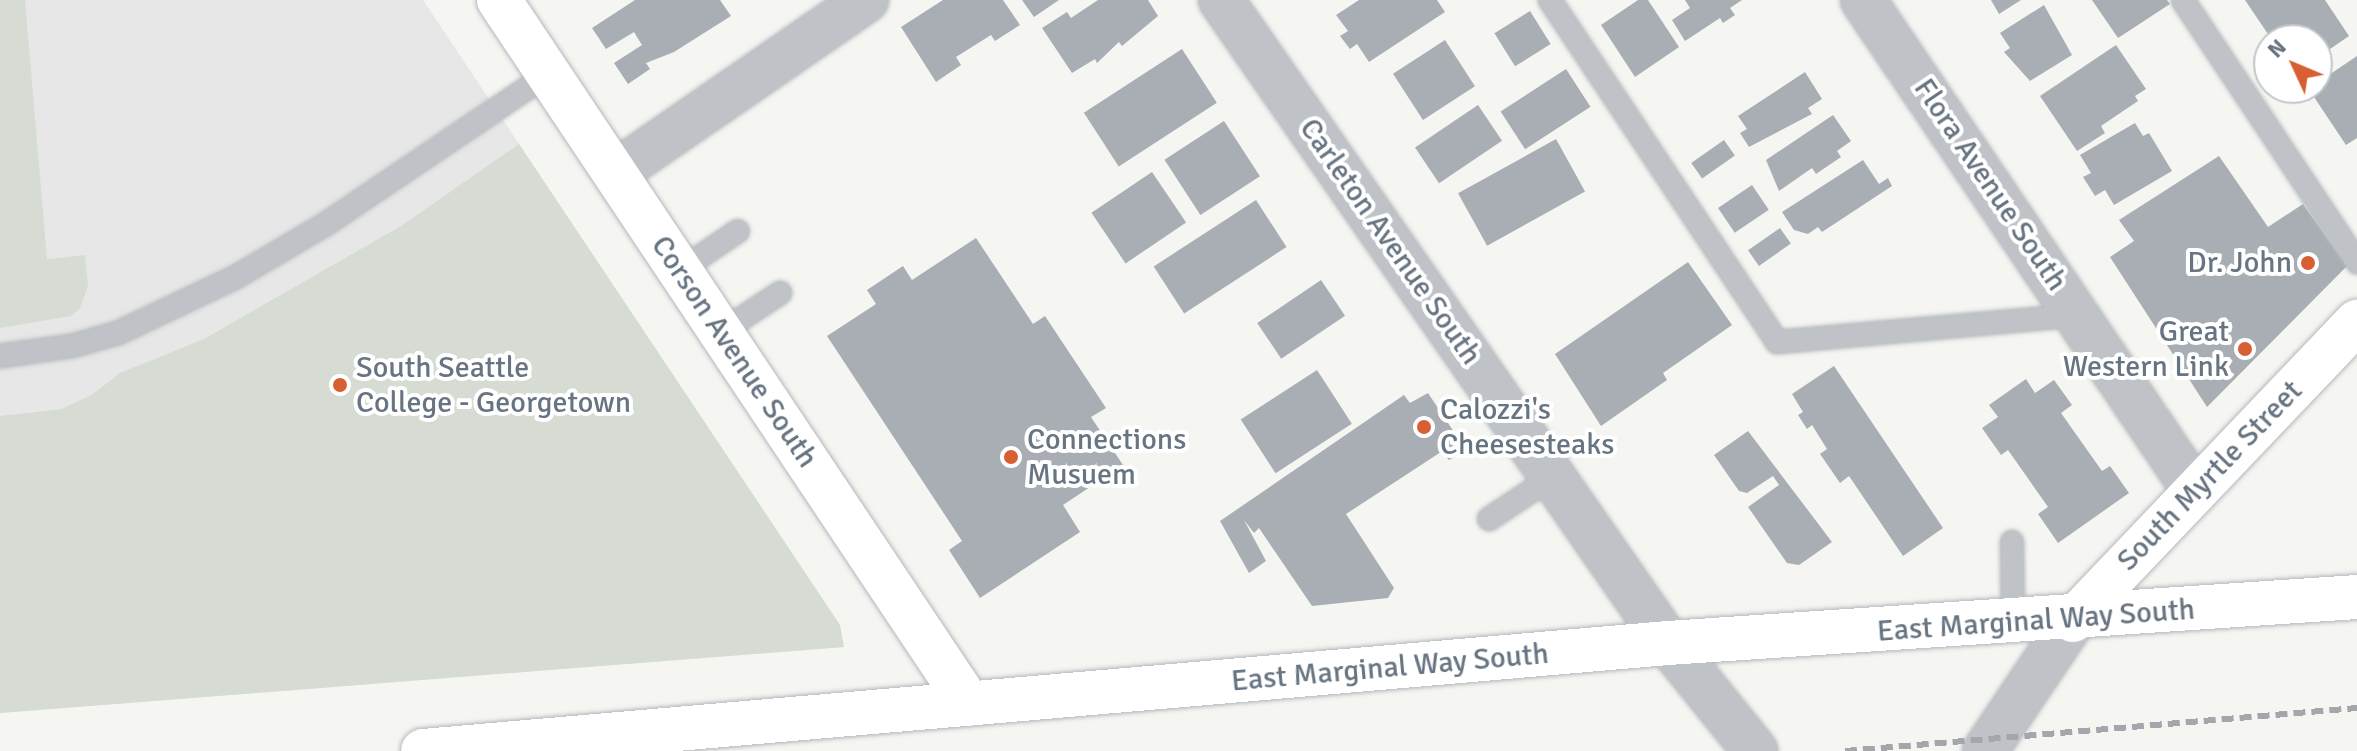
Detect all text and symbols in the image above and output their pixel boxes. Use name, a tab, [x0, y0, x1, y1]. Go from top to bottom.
north arrow	[2253, 24, 2333, 104]
text: N	[2262, 33, 2292, 63]
street label: Flora Avenue South	[1906, 72, 2074, 298]
street label: Carleton Avenue South	[1291, 112, 1489, 372]
street label: Corson Avenue South	[643, 229, 825, 475]
place label: Dr. John	[2187, 245, 2292, 281]
marker: Dr. John	[2299, 254, 2317, 272]
place label: Great Western Link	[2063, 314, 2229, 384]
marker: Great Western Link	[2236, 340, 2254, 358]
place label: South Seattle College - Georgetown	[356, 350, 631, 420]
street label: South Myrtle Street	[2110, 373, 2310, 579]
marker: South Seattle College - Georgetown	[331, 376, 349, 394]
place label: Calozzi's Cheesesteaks	[1440, 392, 1614, 462]
marker: Calozzi's Cheesesteaks	[1415, 418, 1433, 436]
place label: Connections Musuem	[1027, 422, 1186, 492]
marker: Connections Musuem	[1002, 448, 1020, 466]
street label: East Marginal Way South	[1876, 592, 2196, 650]
street label: East Marginal Way South	[1230, 636, 1550, 700]

